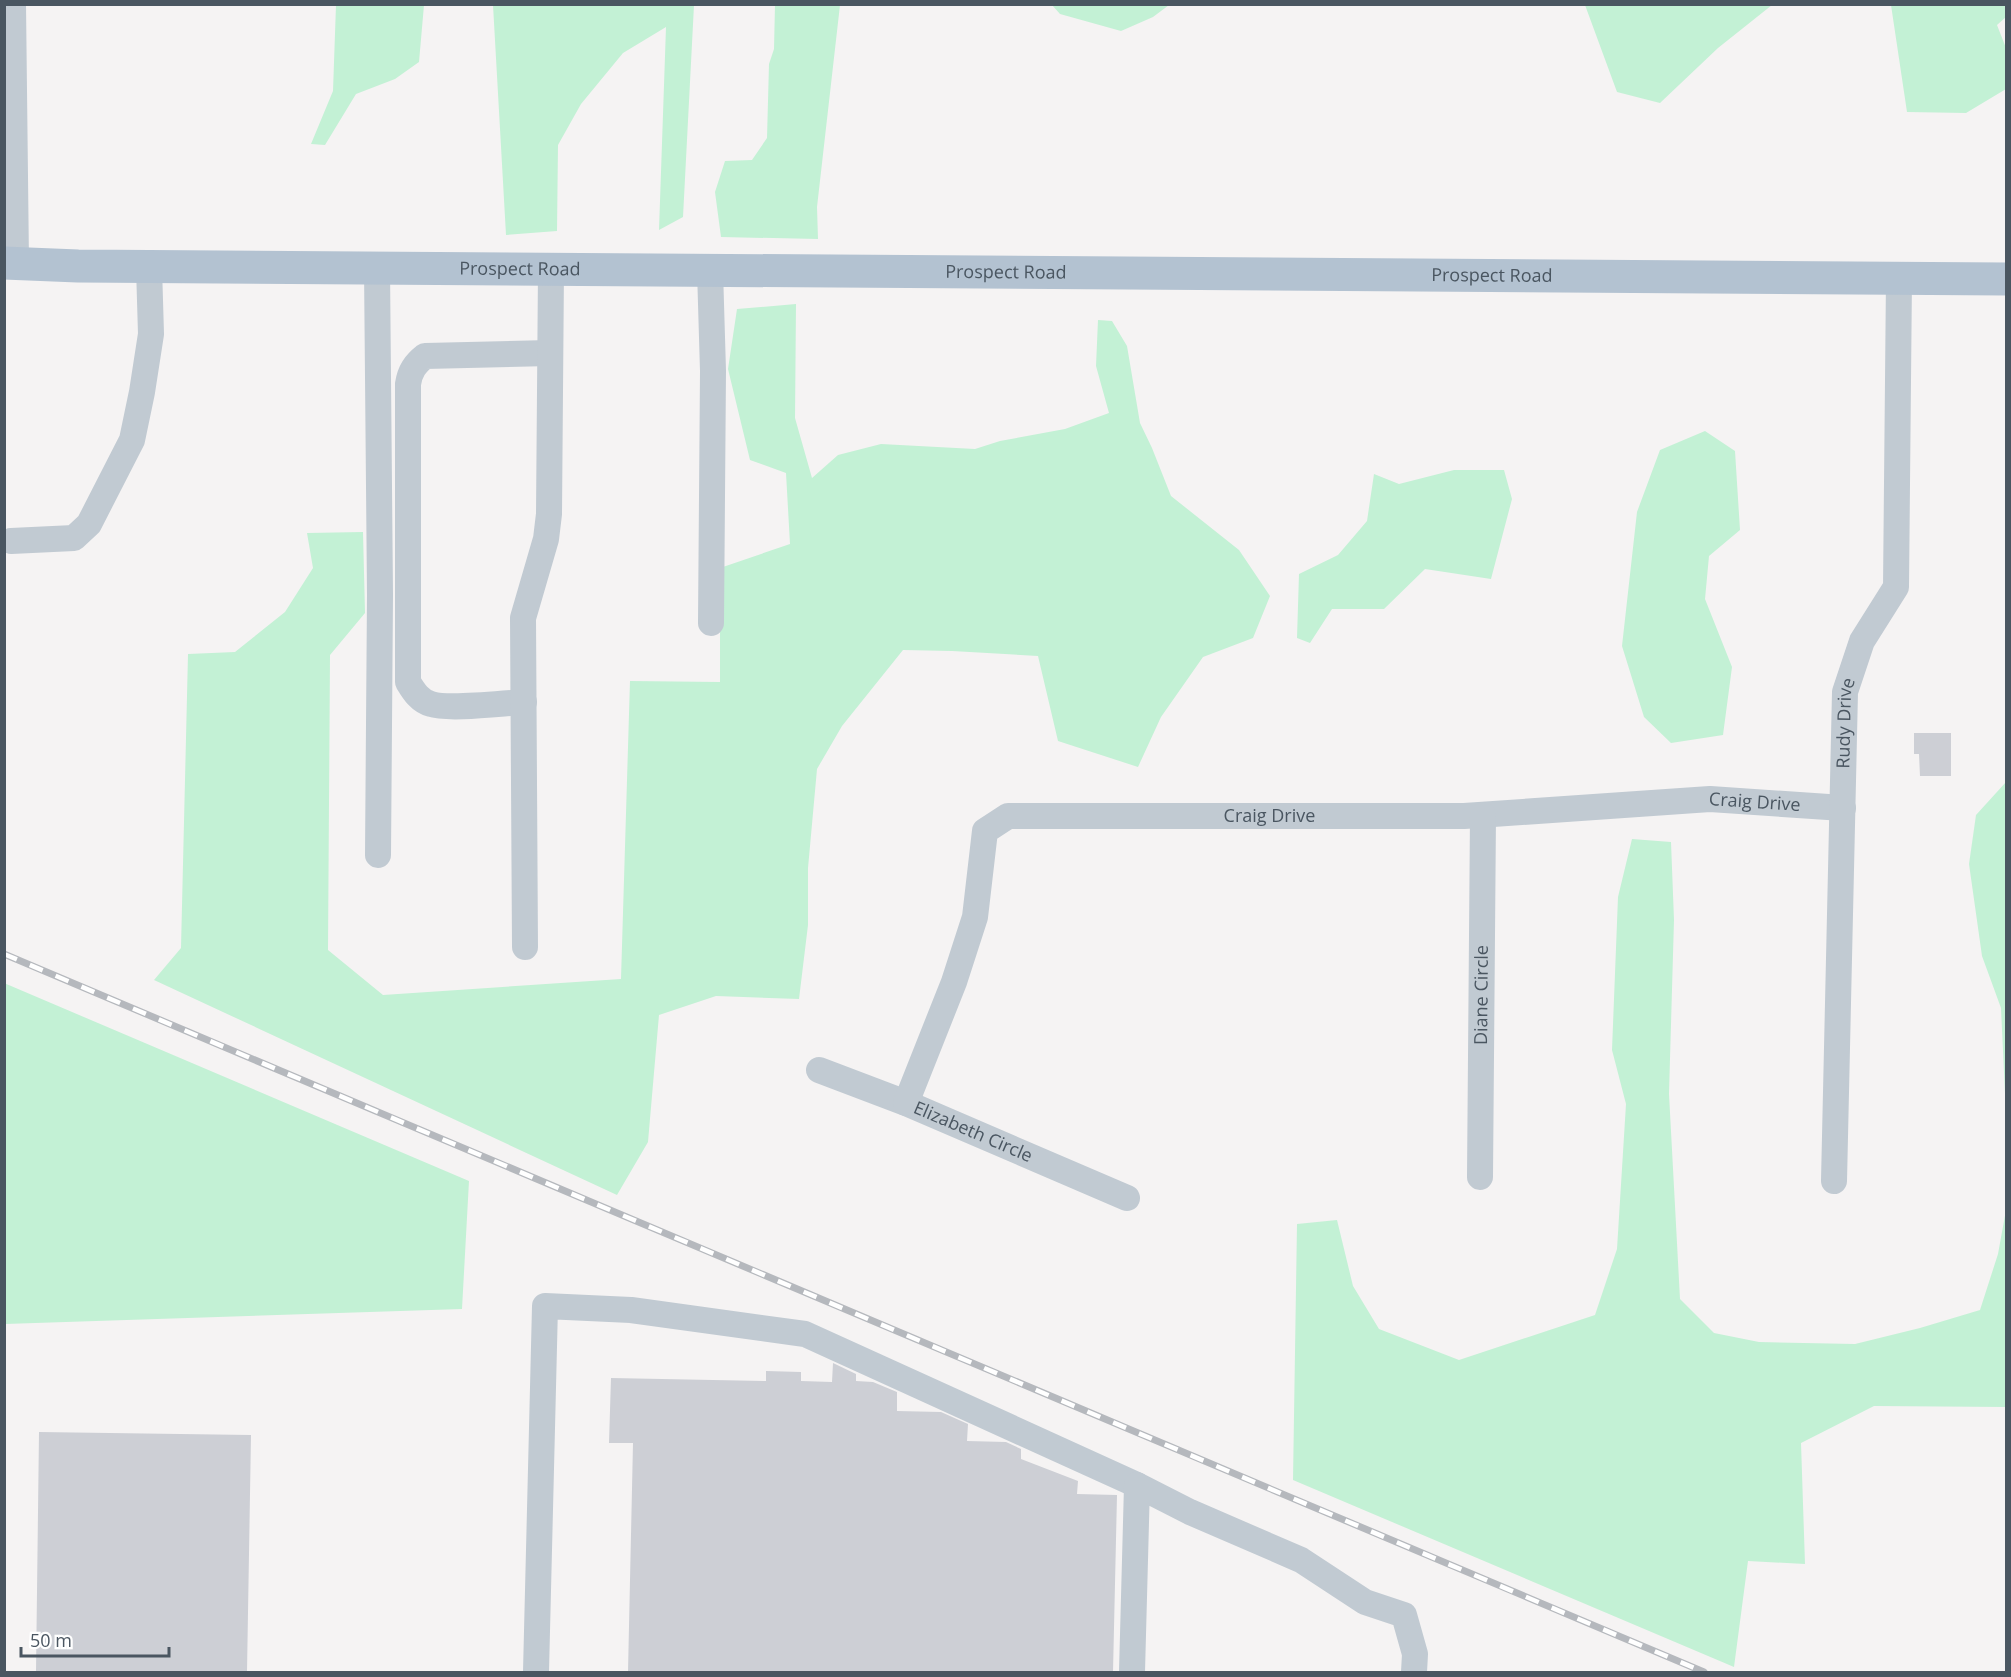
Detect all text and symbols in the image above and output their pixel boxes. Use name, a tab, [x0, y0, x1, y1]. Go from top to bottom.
street label: Prospect Road	[459, 256, 581, 280]
street label: Prospect Road	[945, 259, 1067, 284]
street label: Prospect Road	[1431, 262, 1553, 287]
street label: Rudy Drive	[1830, 674, 1860, 769]
street label: Craig Drive	[1708, 786, 1801, 816]
street label: Craig Drive	[1224, 803, 1315, 827]
street label: Diane Circle	[1468, 945, 1493, 1045]
street label: Elizabeth Circle	[910, 1095, 1037, 1167]
scale bar	[21, 1620, 170, 1658]
text: 50 m	[30, 1628, 72, 1652]

